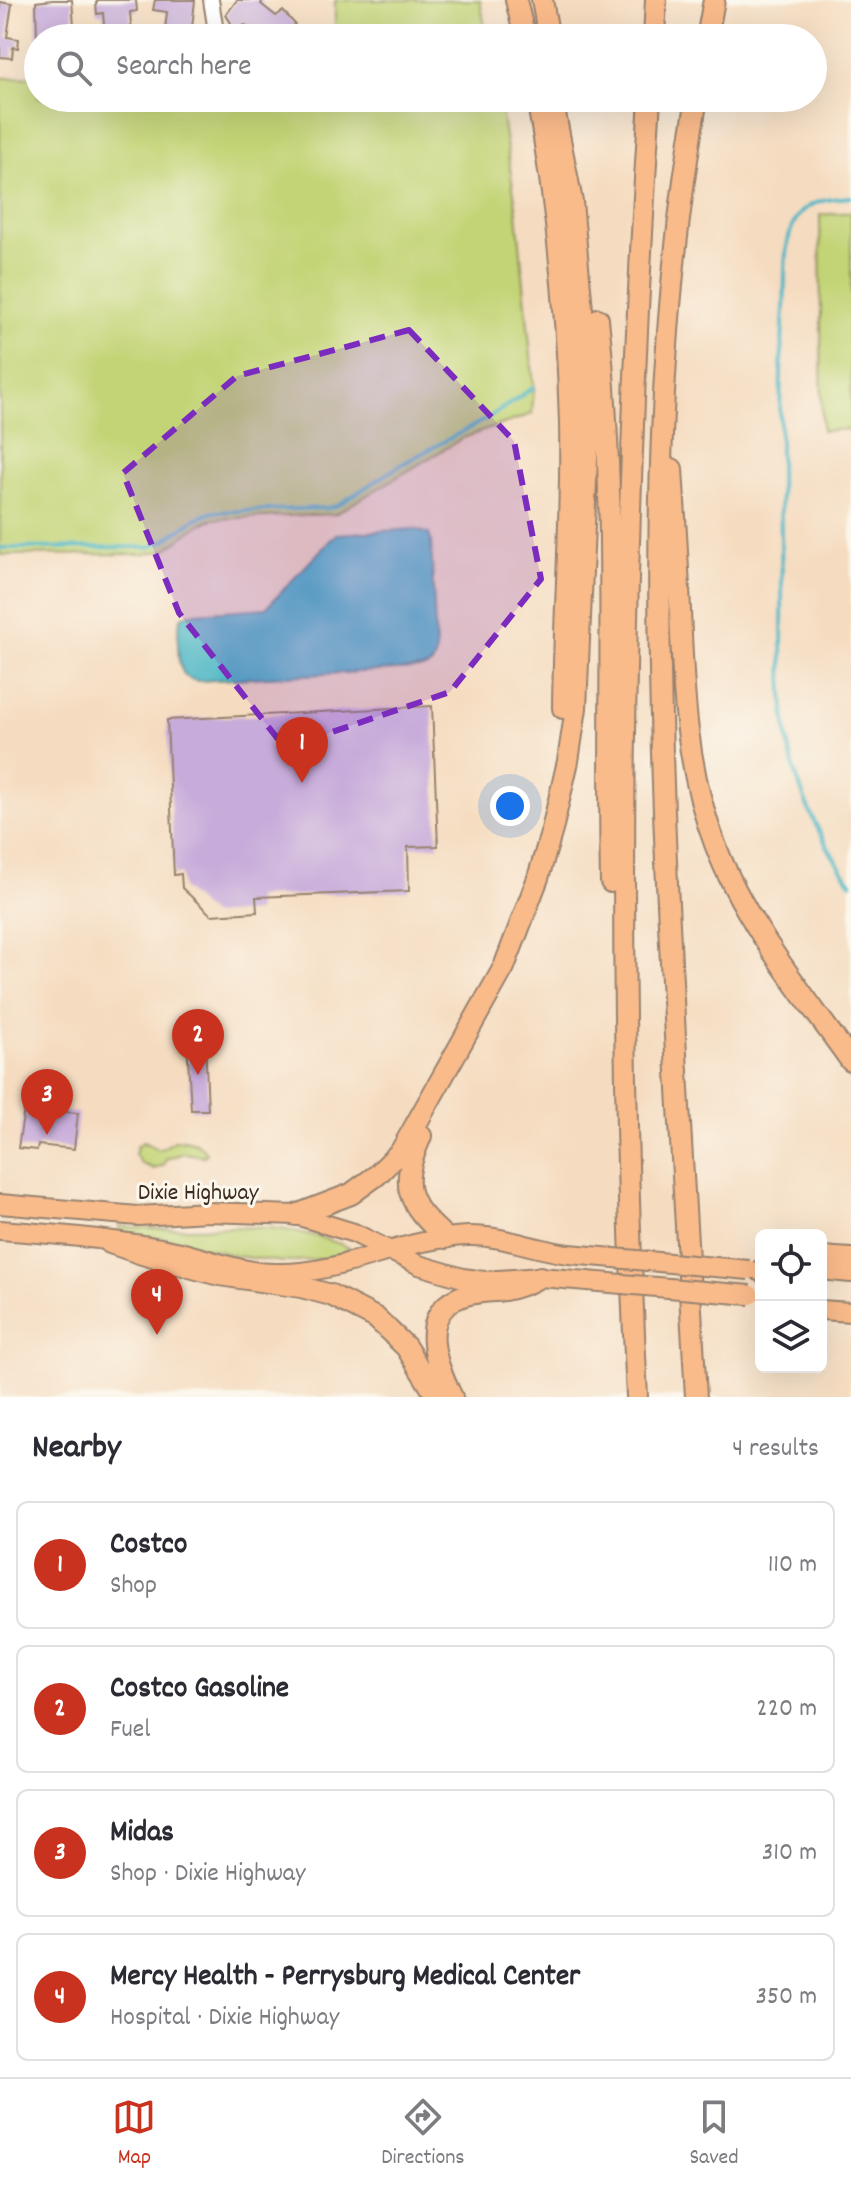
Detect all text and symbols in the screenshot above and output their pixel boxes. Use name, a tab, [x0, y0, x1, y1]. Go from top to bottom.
search box	[24, 24, 827, 112]
icon: search	[52, 46, 96, 90]
text: Search here	[116, 47, 252, 90]
pin: 1	[276, 717, 328, 783]
your location	[490, 786, 530, 826]
pin: 2	[172, 1009, 224, 1075]
pin: 3	[21, 1069, 73, 1135]
street label: Dixie Highway	[138, 1177, 260, 1211]
map controls	[755, 1229, 827, 1373]
button: locate	[755, 1229, 827, 1301]
pin: 4	[131, 1269, 183, 1335]
button: layers	[755, 1301, 827, 1373]
text: Nearby	[32, 1425, 121, 1474]
text: 4 results	[732, 1431, 819, 1468]
text: Costco	[110, 1525, 187, 1568]
text: 1	[57, 1547, 63, 1584]
text: 110 m	[768, 1547, 817, 1584]
text: Shop	[110, 1568, 157, 1605]
text: Costco Gasoline	[110, 1669, 289, 1712]
text: 2	[54, 1691, 66, 1728]
text: 220 m	[756, 1691, 817, 1728]
text: Fuel	[110, 1712, 150, 1749]
text: Midas	[110, 1813, 174, 1856]
text: 3	[54, 1835, 66, 1872]
text: 310 m	[762, 1835, 817, 1872]
text: Shop · Dixie Highway	[110, 1856, 306, 1893]
text: Mercy Health - Perrysburg Medical Center	[110, 1957, 580, 2000]
text: 4	[55, 1979, 65, 2016]
text: 350 m	[755, 1979, 817, 2016]
text: Hospital · Dixie Highway	[110, 2000, 339, 2037]
tab: Map	[112, 2095, 156, 2174]
tab: Directions	[381, 2095, 465, 2174]
tab: Saved	[689, 2095, 739, 2174]

